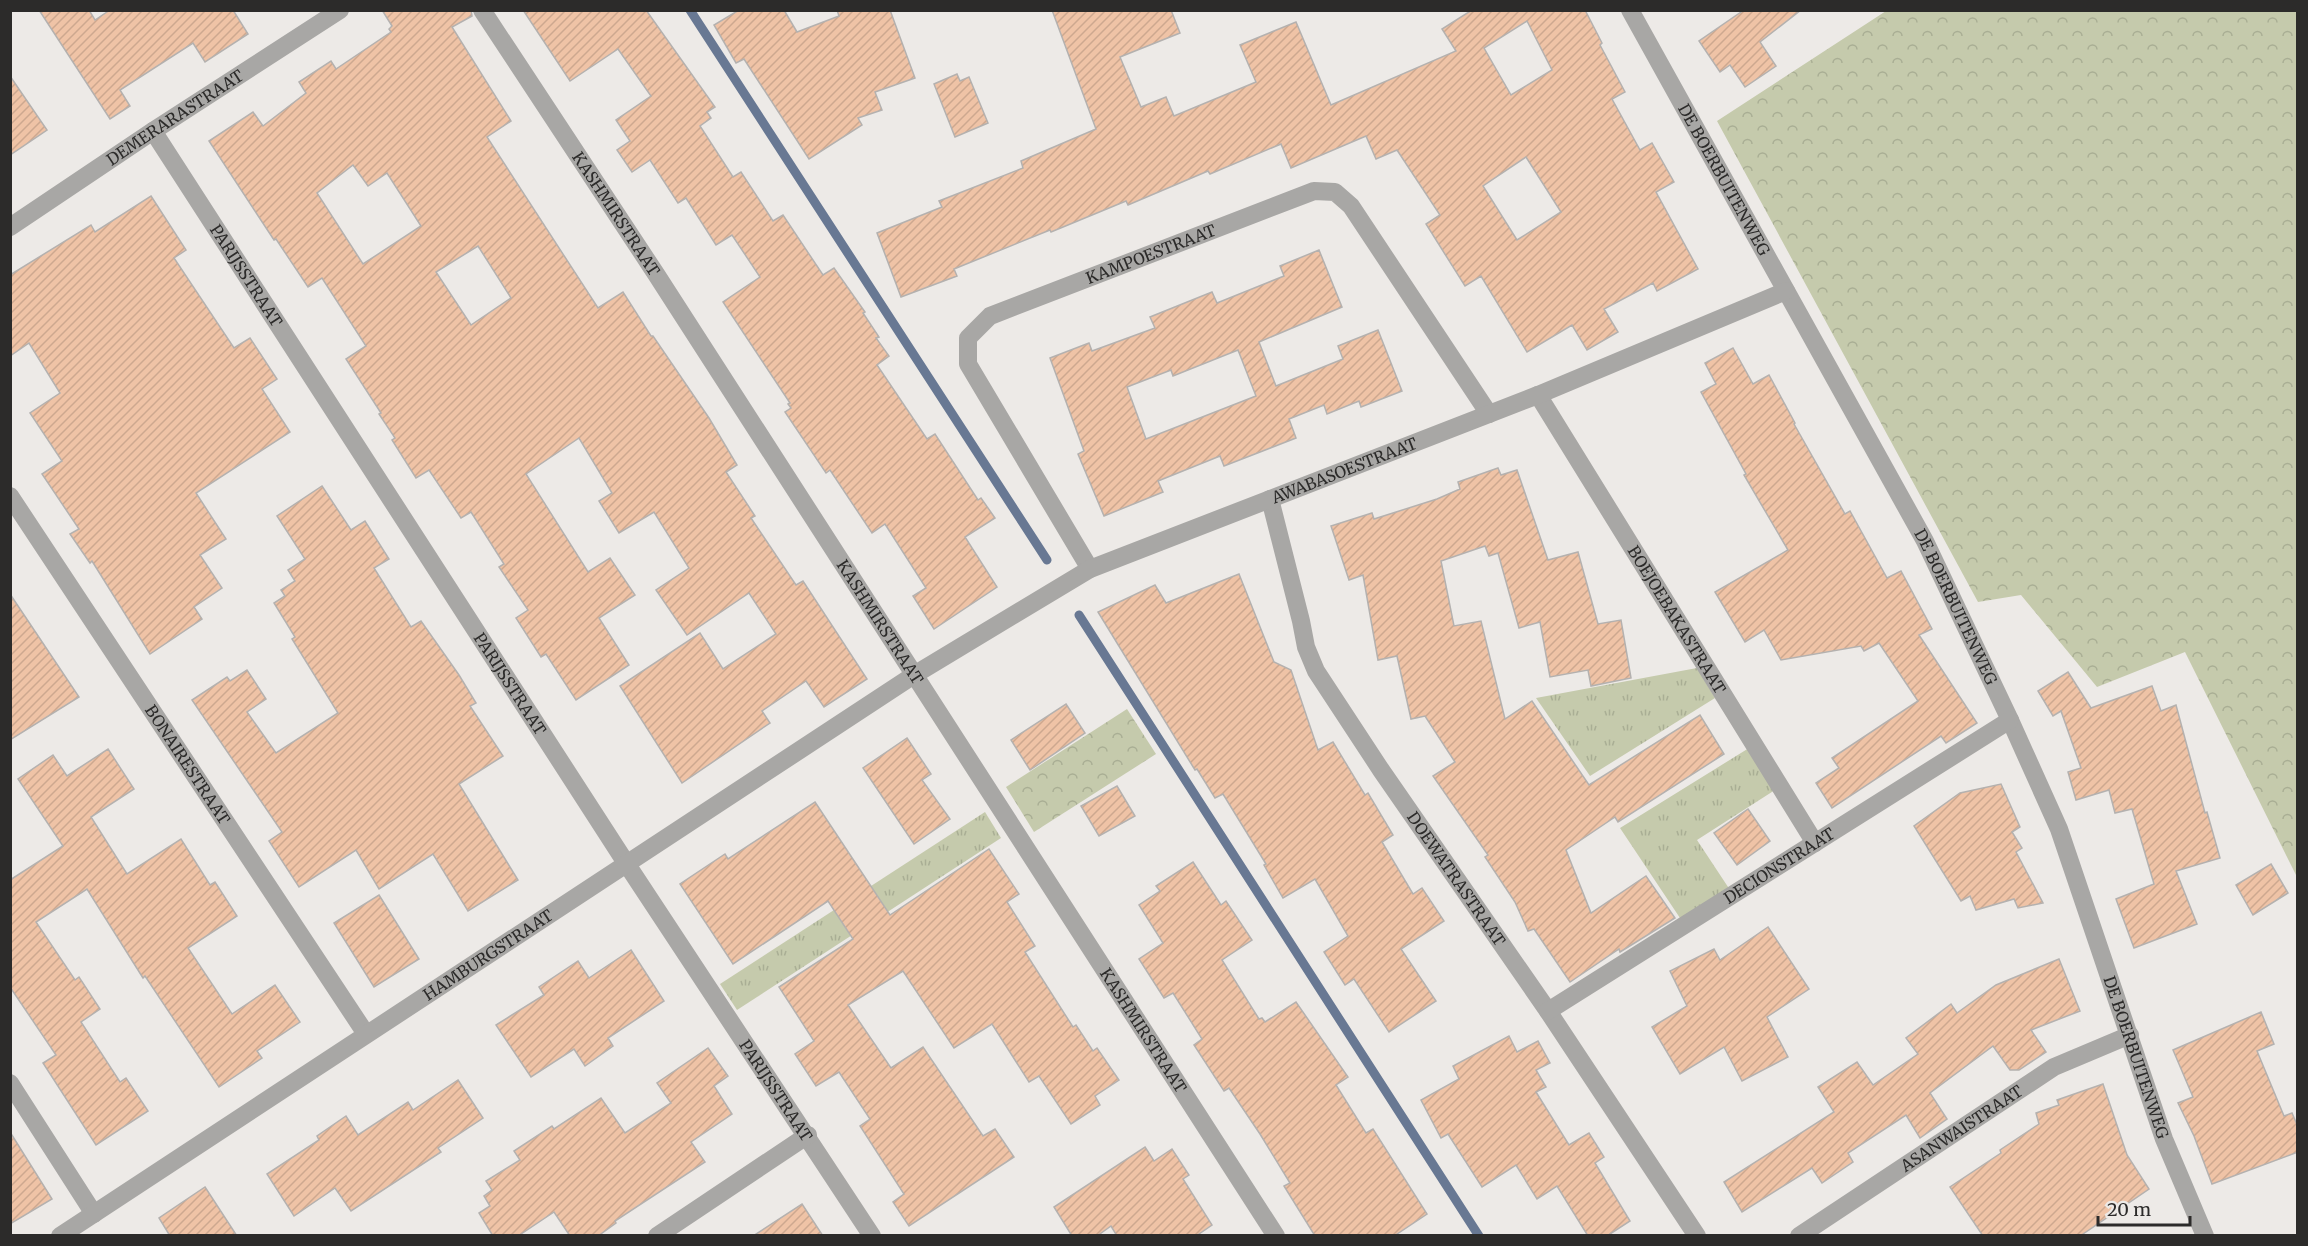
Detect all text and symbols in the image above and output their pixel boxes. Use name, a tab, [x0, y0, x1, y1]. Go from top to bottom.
street label: DEMERARASTRAAT	[103, 65, 247, 169]
street label: DE BOERBUITENWEG	[1674, 100, 1774, 259]
street label: KASHMIRSTRAAT	[568, 148, 664, 279]
street label: KAMPOESTRAAT	[1083, 220, 1219, 288]
street label: PARIJSSTRAAT	[206, 221, 287, 330]
street label: AWABASOESTRAAT	[1268, 433, 1420, 508]
street label: DE BOERBUITENWEG	[1910, 525, 2002, 688]
street label: BOEJOEBAKASTRAAT	[1624, 542, 1730, 697]
street label: KASHMIRSTRAAT	[833, 556, 928, 688]
street label: PARIJSSTRAAT	[470, 629, 550, 739]
street label: BONAIRESTRAAT	[141, 701, 234, 828]
street label: DOEWATRASTRAAT	[1403, 808, 1510, 950]
street label: DECIONSTRAAT	[1720, 823, 1838, 908]
street label: HAMBURGSTRAAT	[419, 905, 557, 1005]
street label: KASHMIRSTRAAT	[1096, 964, 1191, 1096]
street label: DE BOERBUITENWEG	[2099, 973, 2173, 1141]
street label: PARIJSSTRAAT	[735, 1036, 817, 1145]
street label: ASANWAISTRAAT	[1896, 1081, 2026, 1176]
scale bar	[2098, 1189, 2190, 1227]
text: 20 m	[2107, 1198, 2151, 1221]

